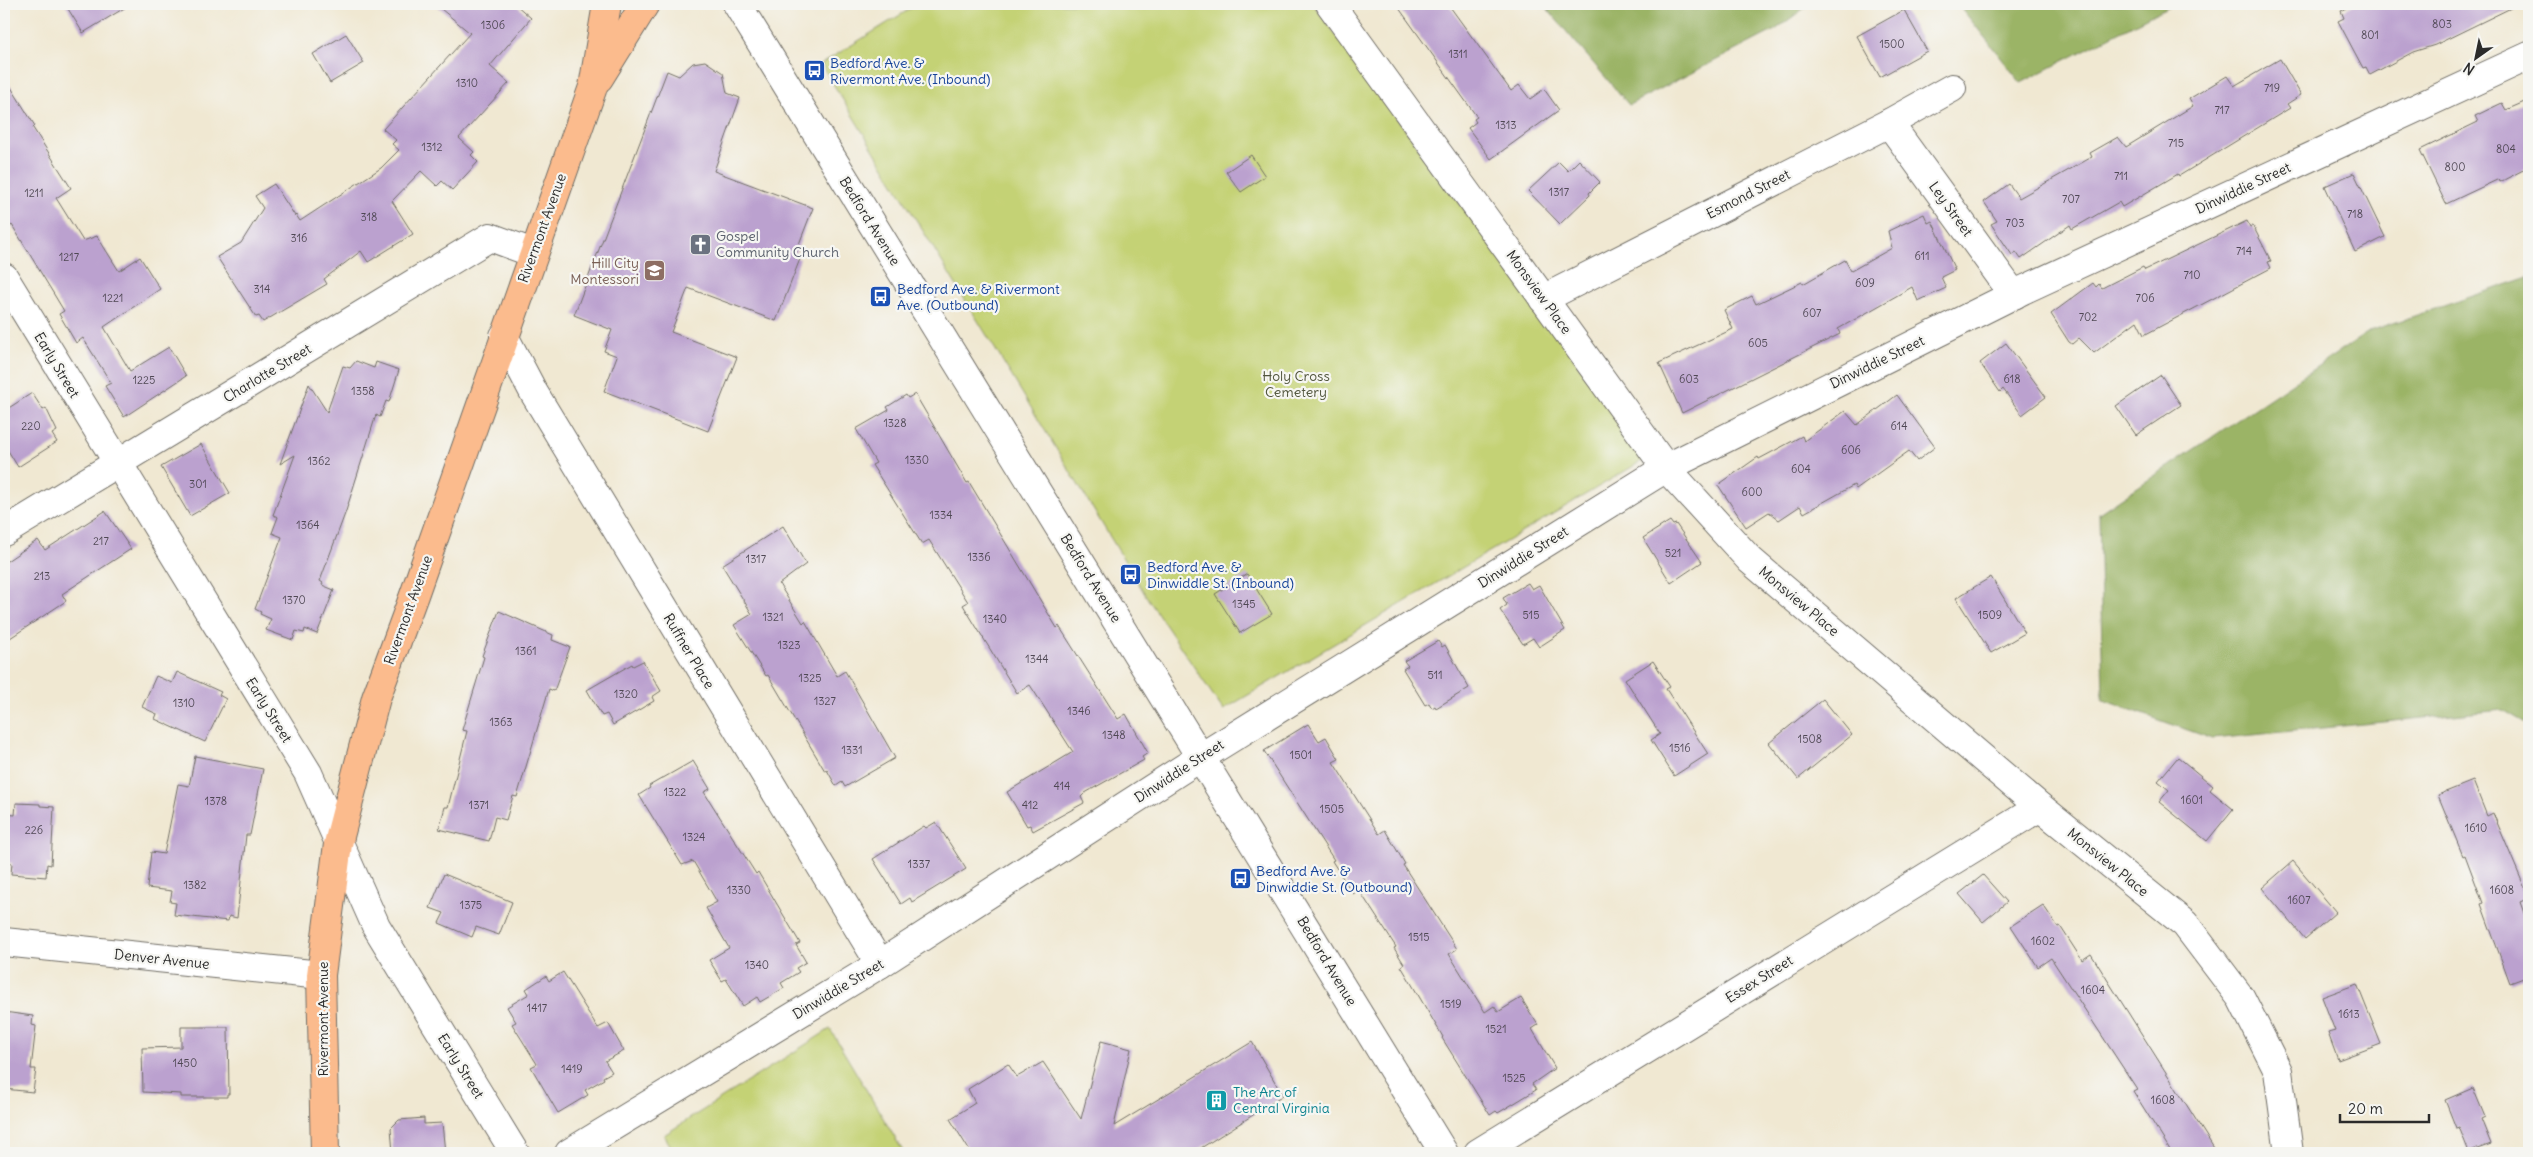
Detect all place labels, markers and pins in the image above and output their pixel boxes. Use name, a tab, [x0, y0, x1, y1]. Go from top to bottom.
place label: Bedford Ave. & Rivermont Ave. (Inbound)	[830, 54, 990, 88]
bus stop icon: Bedford Ave. & Rivermont Ave. (Inbound)	[802, 59, 826, 83]
place label: Gospel Community Church	[716, 227, 839, 261]
church icon: Gospel Community Church	[688, 232, 712, 256]
place label: Hill City Montessori	[570, 254, 639, 288]
school or university icon: Hill City Montessori	[643, 259, 667, 283]
place label: Bedford Ave. & Rivermont Ave. (Outbound)	[897, 280, 1060, 314]
bus stop icon: Bedford Ave. & Rivermont Ave. (Outbound)	[869, 285, 893, 309]
place label: Bedford Ave. & Dinwiddle St. (Inbound)	[1147, 558, 1294, 592]
bus stop icon: Bedford Ave. & Dinwiddle St. (Inbound)	[1119, 563, 1143, 587]
place label: Bedford Ave. & Dinwiddie St. (Outbound)	[1256, 862, 1412, 896]
bus stop icon: Bedford Ave. & Dinwiddie St. (Outbound)	[1228, 867, 1252, 891]
place label: The Arc of Central Virginia	[1233, 1083, 1330, 1117]
building icon: The Arc of Central Virginia	[1205, 1088, 1229, 1112]

